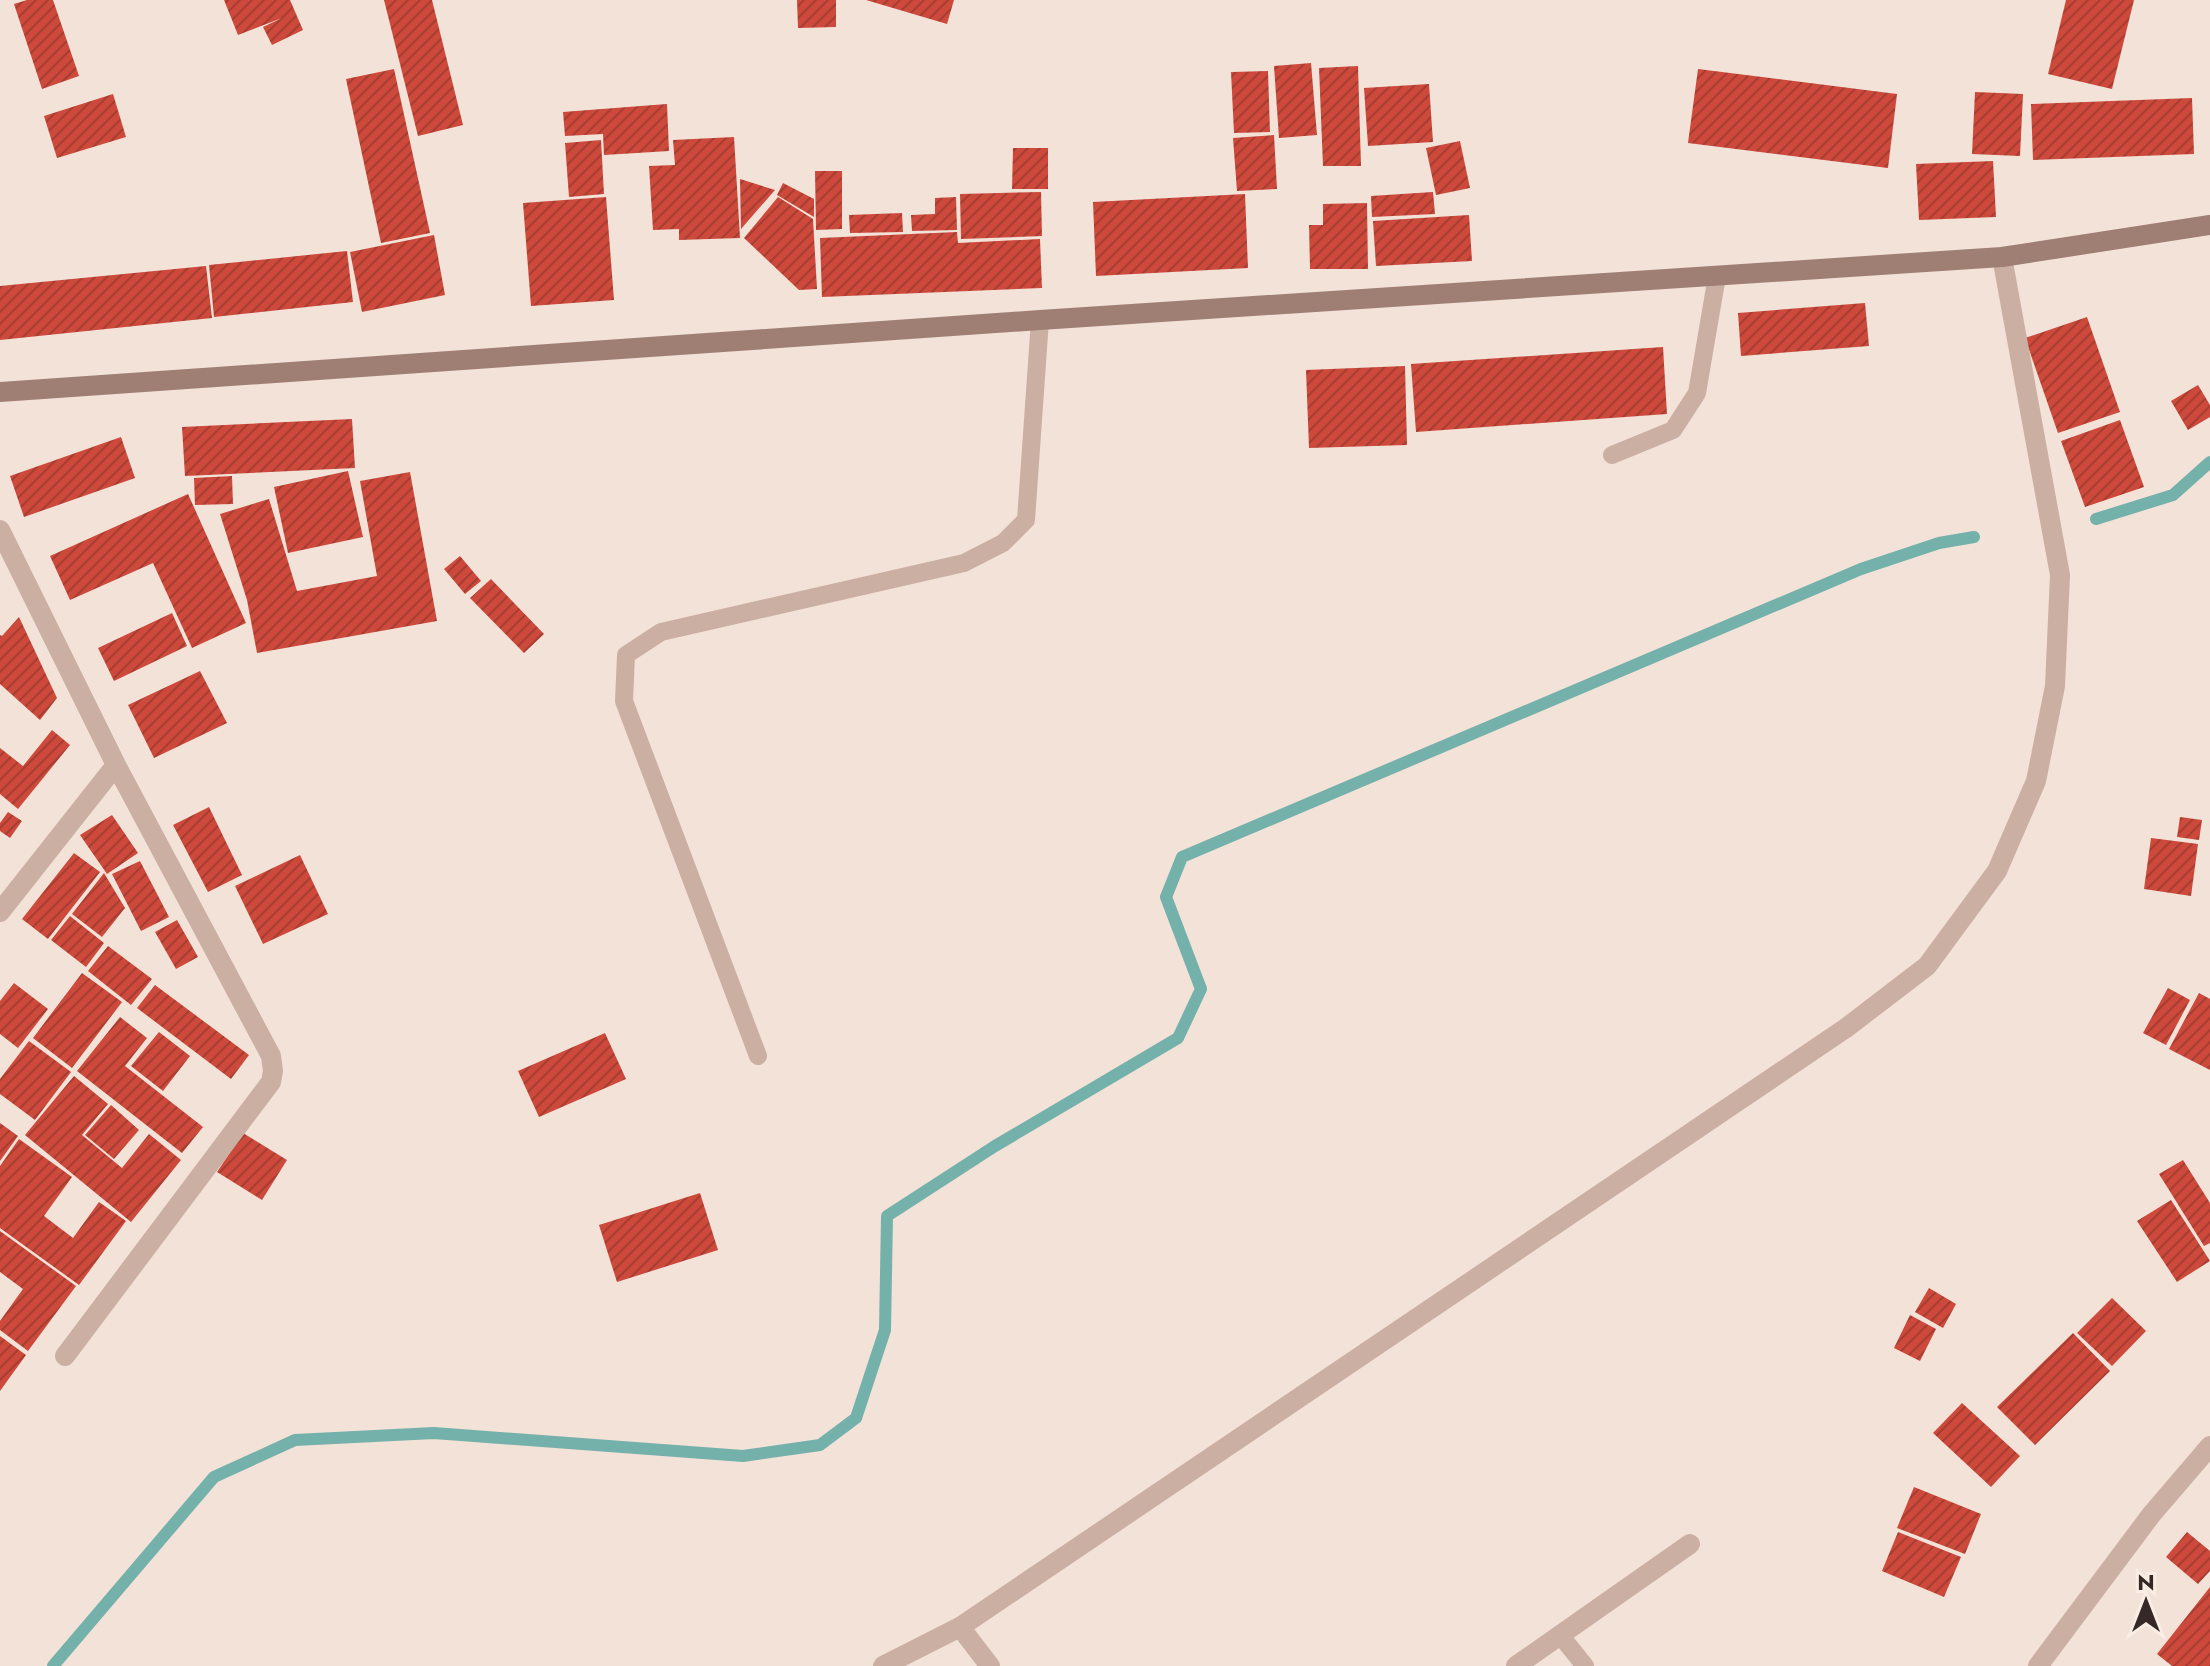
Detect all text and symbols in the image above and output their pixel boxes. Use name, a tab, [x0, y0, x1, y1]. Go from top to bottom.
north arrow	[2106, 1562, 2186, 1642]
text: N	[2137, 1566, 2155, 1598]

